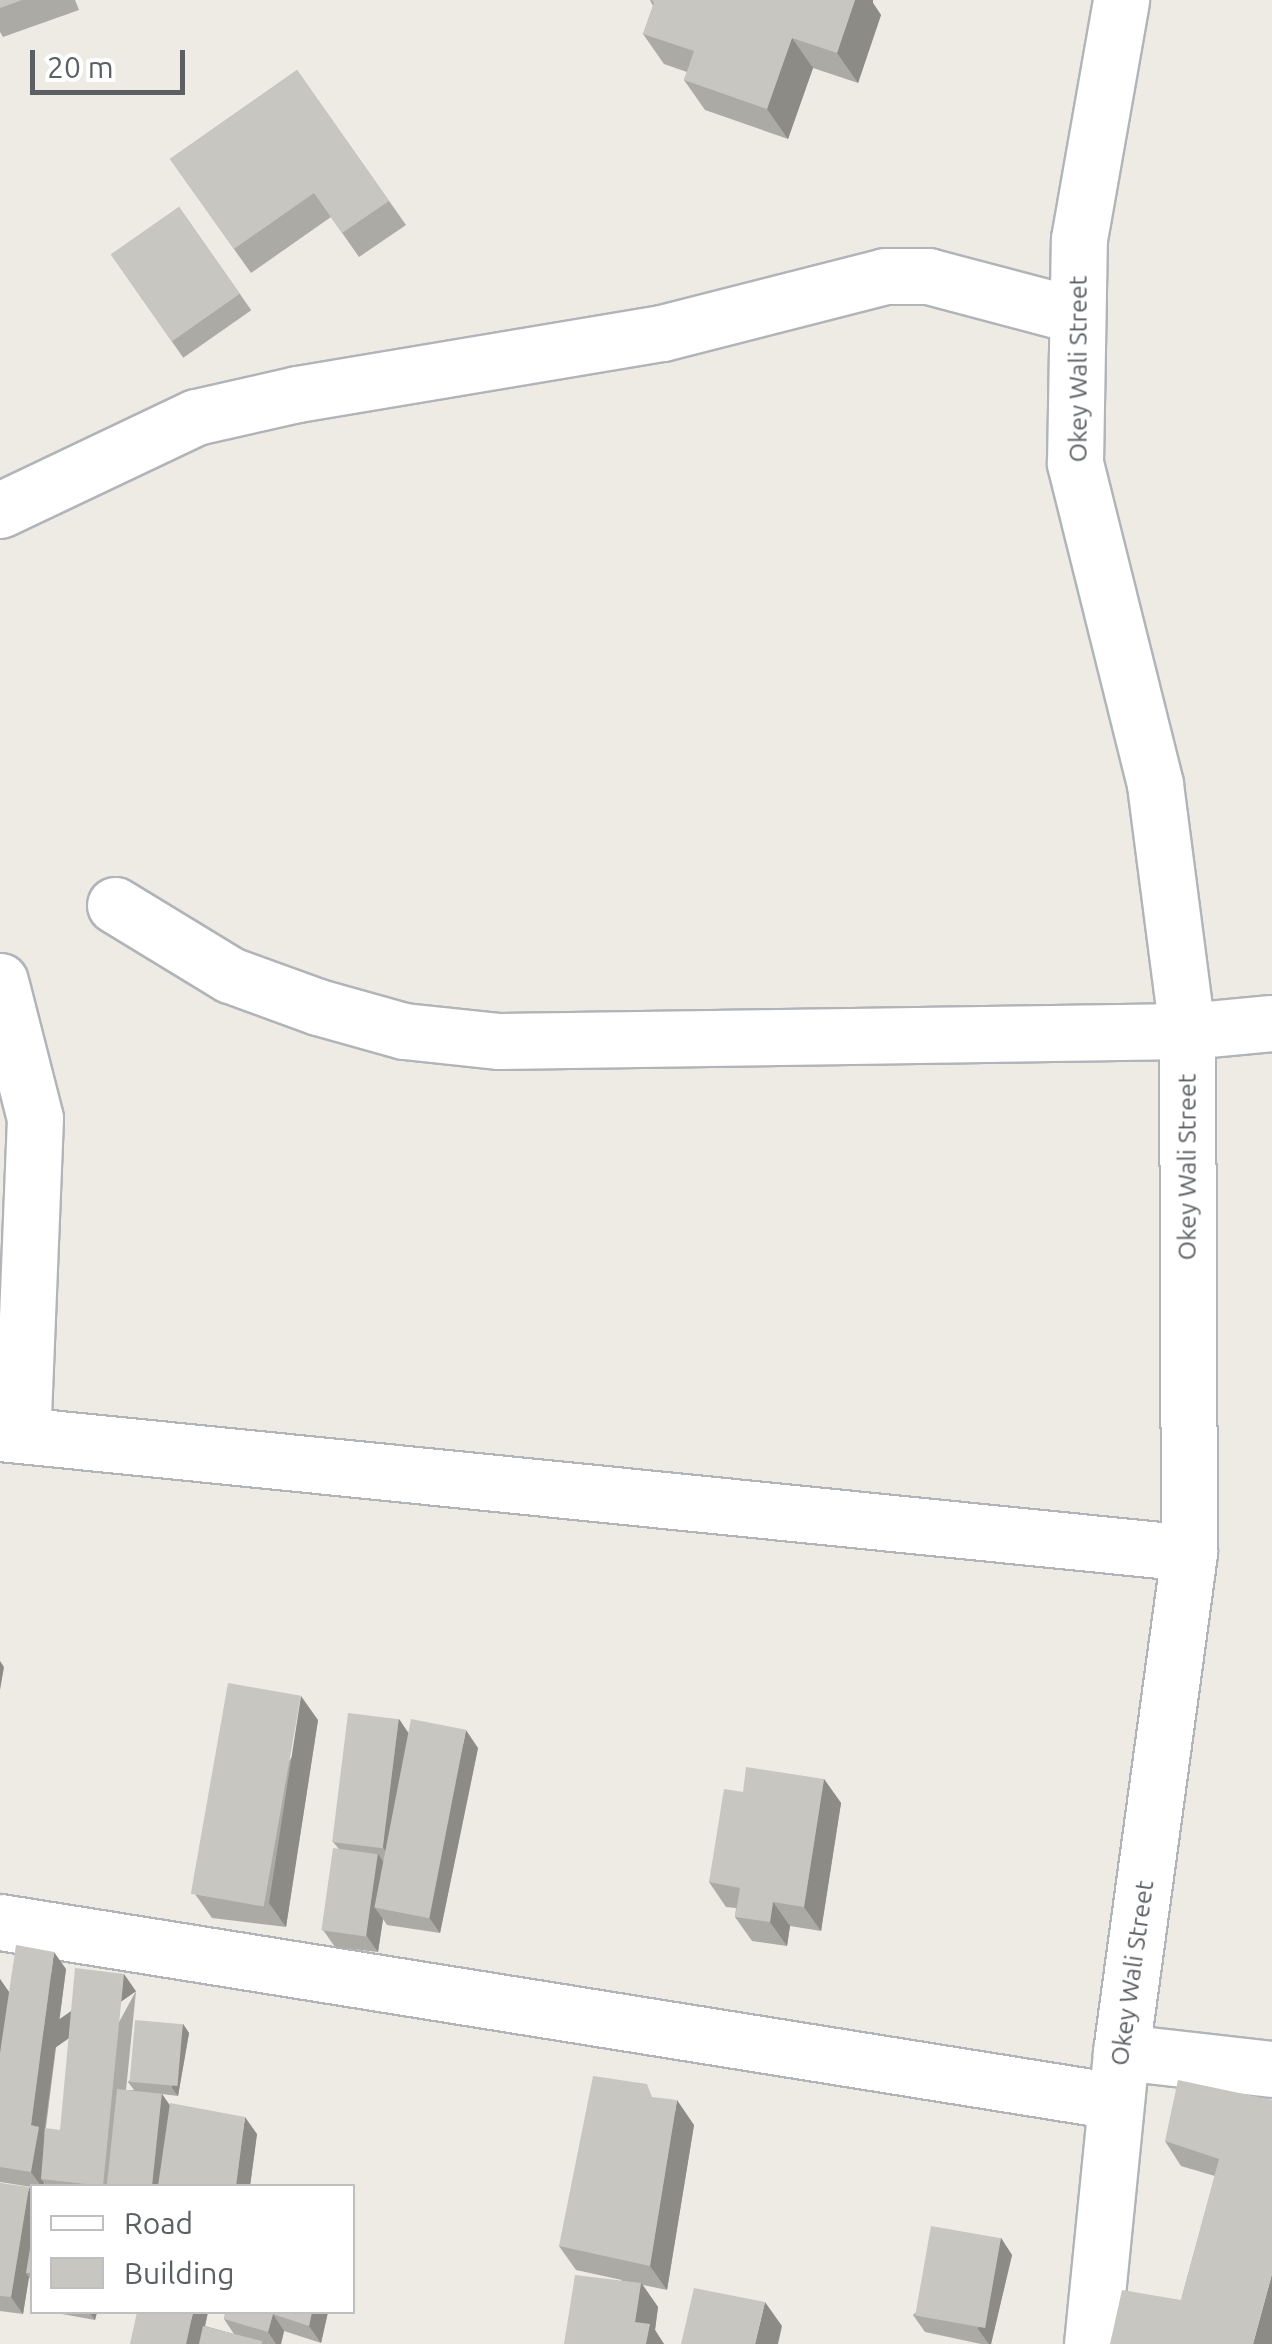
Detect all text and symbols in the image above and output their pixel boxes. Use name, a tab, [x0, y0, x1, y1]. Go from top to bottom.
scale bar	[35, 30, 190, 92]
text: 20 m	[47, 50, 114, 84]
street label: Okey Wali Street	[1063, 276, 1093, 462]
street label: Okey Wali Street	[1172, 1074, 1202, 1260]
street label: Okey Wali Street	[1104, 1878, 1160, 2068]
legend	[30, 2184, 355, 2314]
text: Road	[124, 2206, 193, 2240]
text: Building	[124, 2256, 235, 2290]

